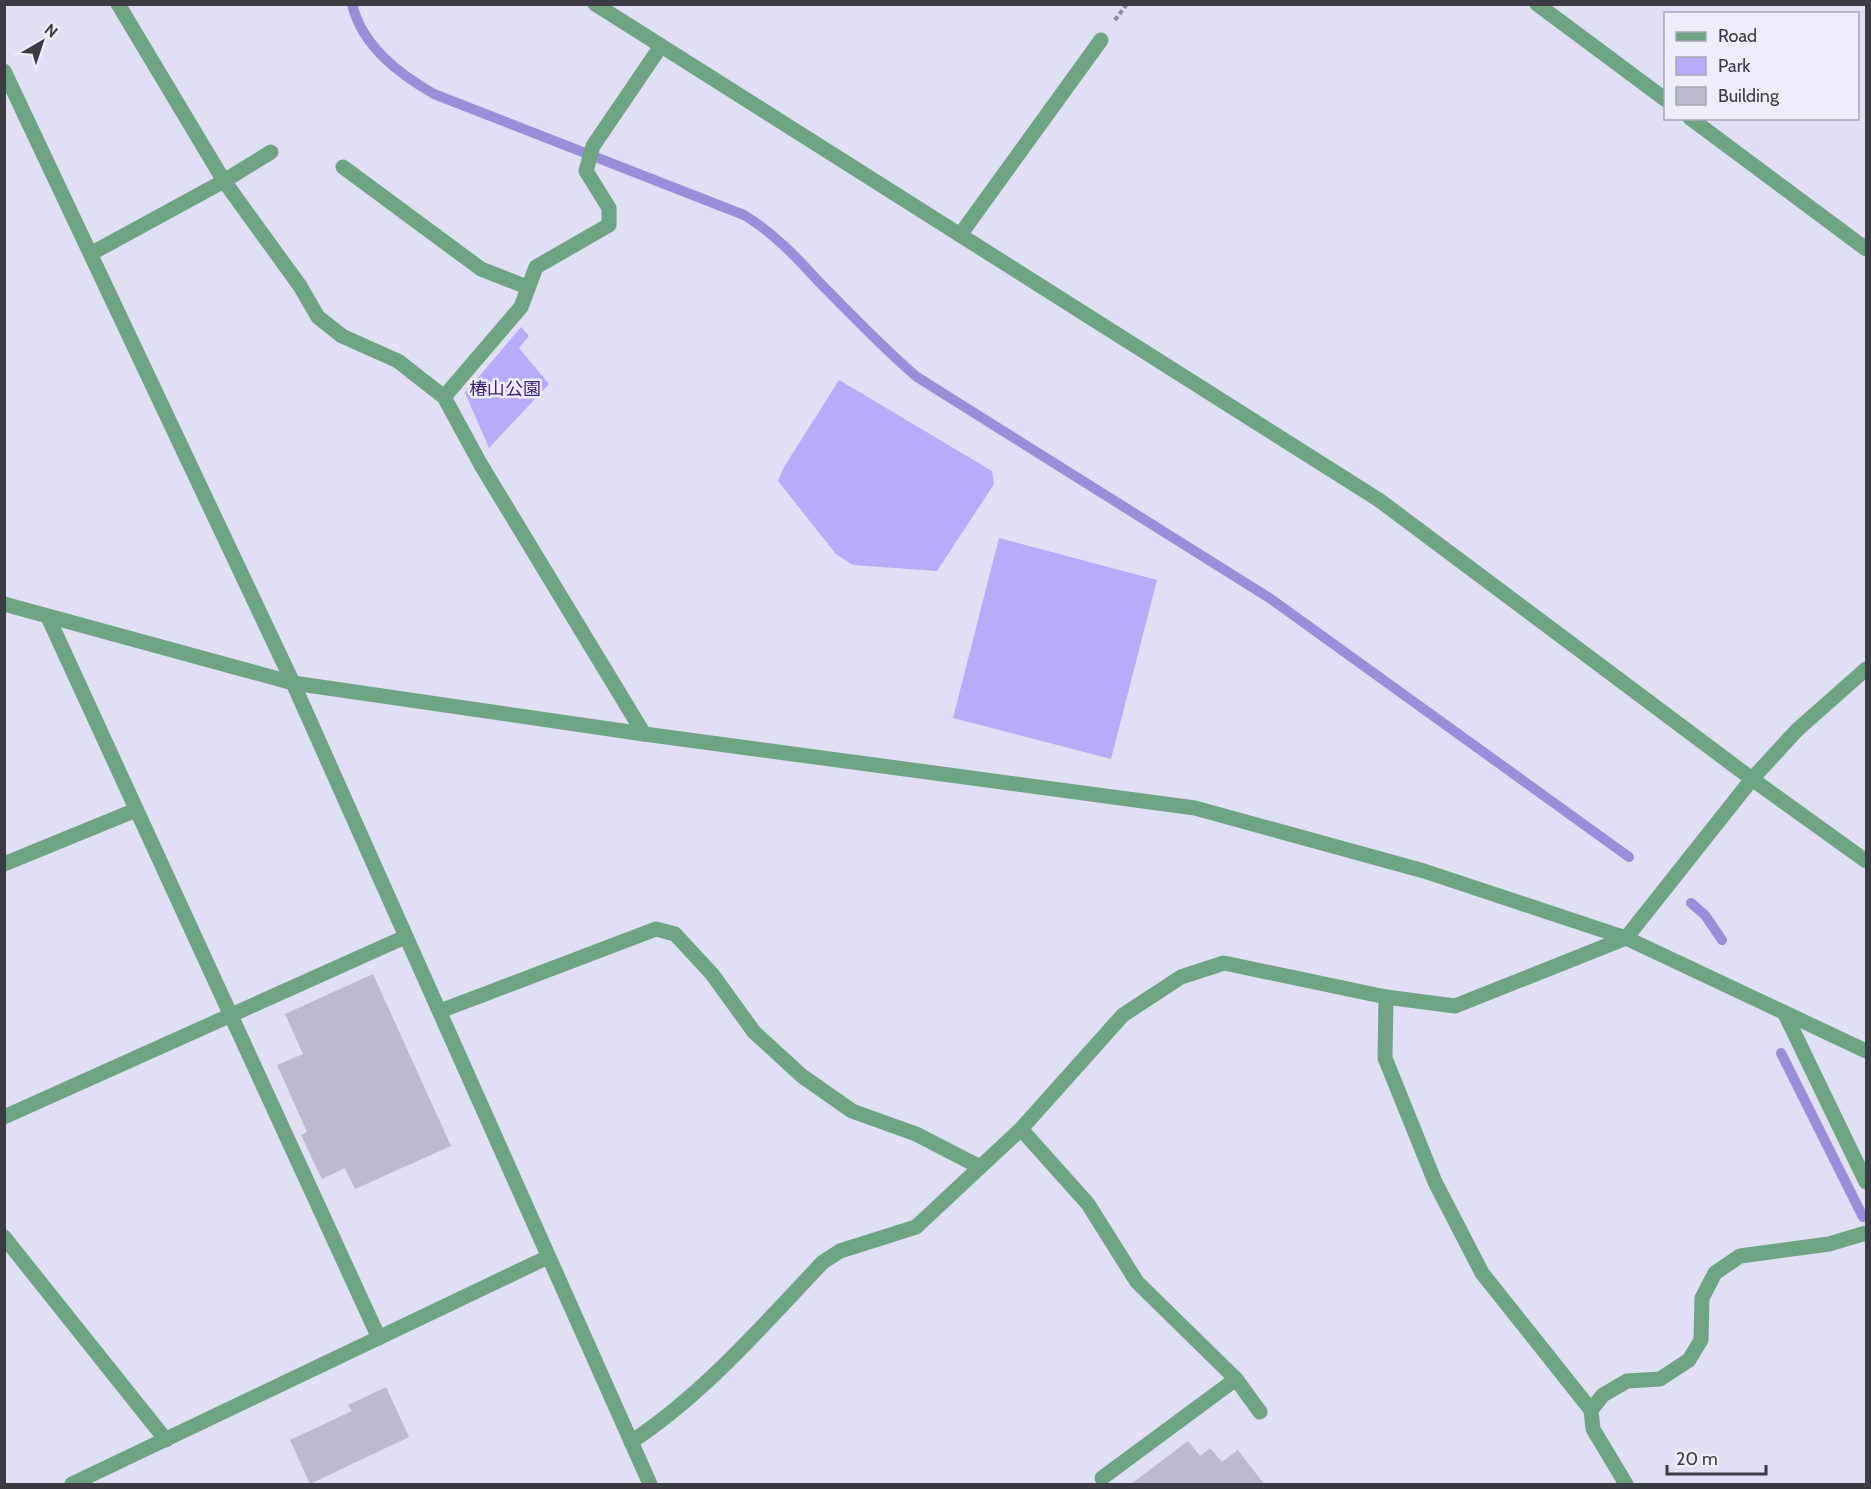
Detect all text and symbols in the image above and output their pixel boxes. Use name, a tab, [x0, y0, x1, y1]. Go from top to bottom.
north arrow	[12, 12, 72, 72]
legend	[1664, 12, 1859, 120]
text: N	[41, 20, 61, 42]
text: Road	[1718, 25, 1757, 47]
text: Park	[1718, 55, 1751, 77]
text: Building	[1718, 85, 1780, 107]
park label: 椿山公園	[469, 378, 541, 400]
scale bar	[1667, 1438, 1766, 1476]
text: 20 m	[1676, 1448, 1718, 1470]

